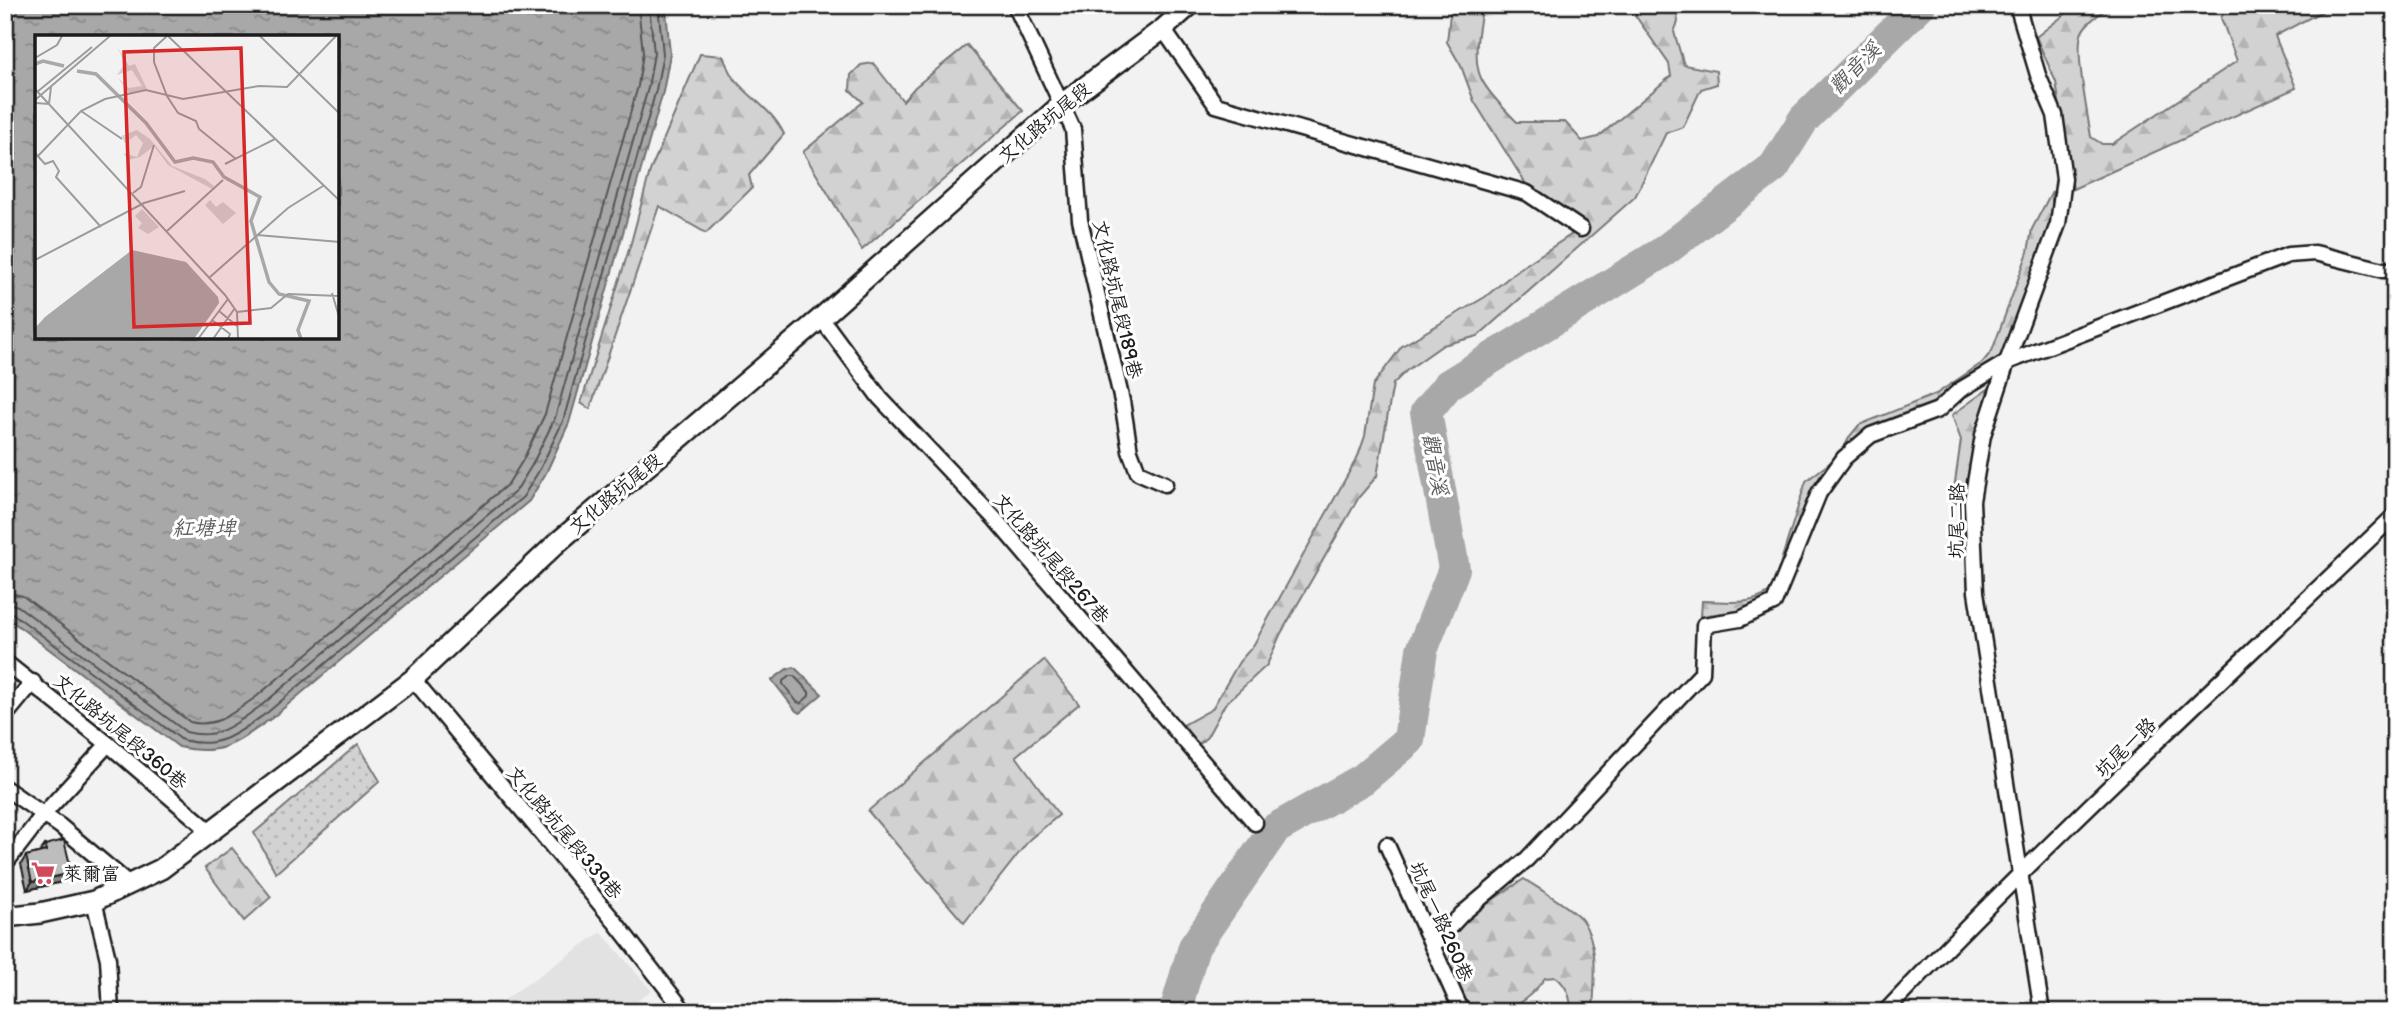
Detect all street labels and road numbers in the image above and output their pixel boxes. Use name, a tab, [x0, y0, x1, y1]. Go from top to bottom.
street label: 文化路坑尾段	[994, 78, 1096, 169]
street label: 文化路坑尾段189巷	[1087, 218, 1146, 381]
street label: 文化路坑尾段	[565, 449, 667, 540]
street label: 坑尾二路	[1945, 483, 1970, 559]
street label: 文化路坑尾段267巷	[988, 489, 1114, 629]
street label: 文化路坑尾段360巷	[48, 670, 192, 795]
street label: 坑尾一路	[2091, 713, 2161, 783]
street label: 文化路坑尾段339巷	[501, 761, 626, 904]
street label: 坑尾一路260巷	[1404, 858, 1477, 985]

